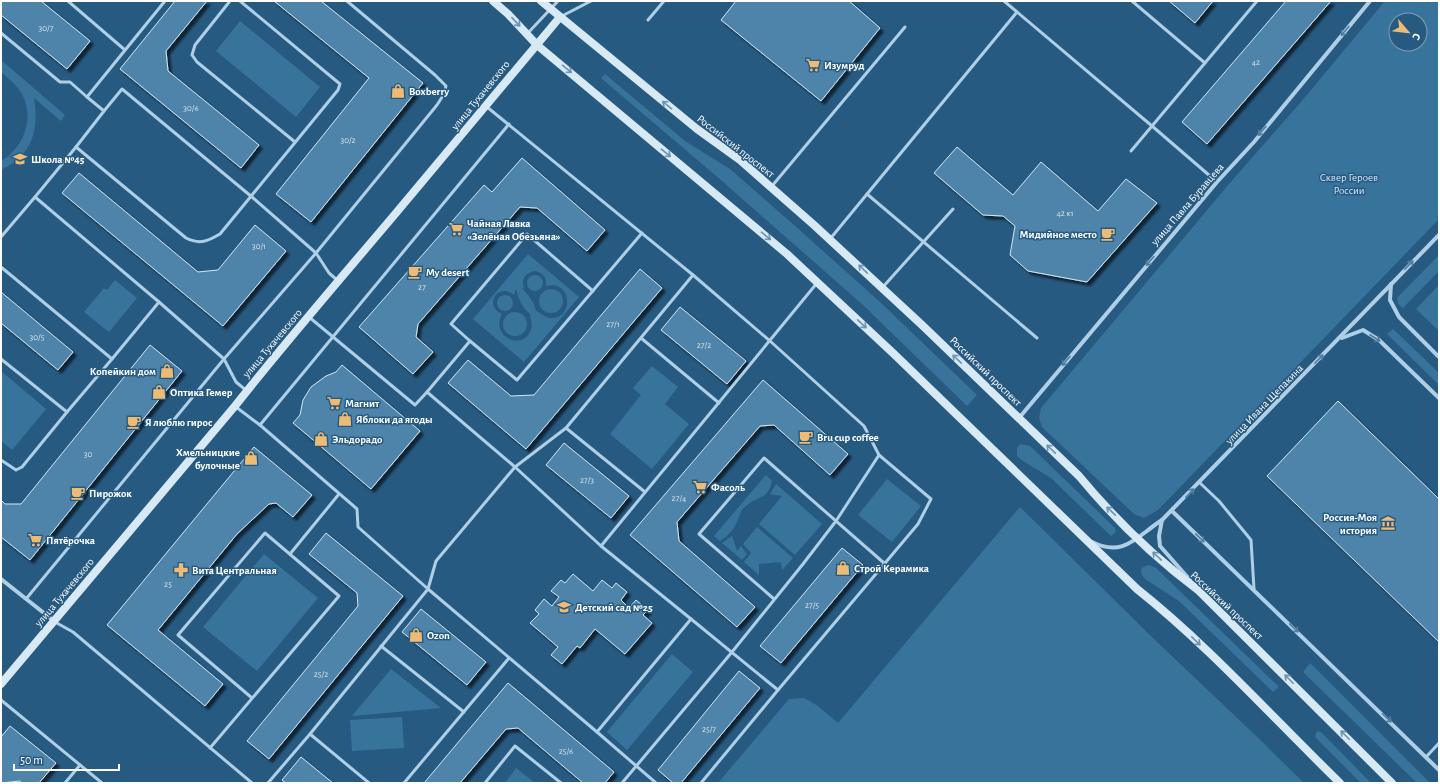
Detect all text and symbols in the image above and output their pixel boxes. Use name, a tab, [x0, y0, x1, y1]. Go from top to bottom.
north arrow	[1388, 12, 1428, 52]
one-way arrow	[511, 17, 520, 27]
house number: 30/7	[39, 24, 54, 33]
one-way arrow	[1341, 26, 1350, 36]
text: С	[1410, 31, 1423, 42]
supermarket icon: Изумруд	[805, 57, 821, 73]
house number: 42	[1252, 58, 1260, 67]
street label: улица Тухачевского	[449, 59, 512, 133]
place label: Изумруд	[824, 60, 865, 71]
one-way arrow	[561, 65, 572, 74]
shop icon: Boxberry	[390, 83, 406, 99]
place label: Boxberry	[409, 86, 449, 97]
one-way arrow	[662, 100, 672, 109]
house number: 30/6	[183, 104, 199, 113]
street label: Российский проспект	[695, 113, 776, 180]
one-way arrow	[1258, 126, 1267, 137]
house number: 30/2	[340, 136, 356, 145]
one-way arrow	[661, 148, 672, 157]
school or university icon: Школа №45	[12, 151, 28, 167]
place label: Школа №45	[31, 154, 85, 165]
street label: улица Павла Буравцева	[1148, 161, 1226, 248]
park label: Сквер Героев России	[1320, 172, 1378, 196]
house number: 42 к1	[1056, 209, 1074, 218]
place label: Чайная Лавка «Зелёная Обезьяна»	[467, 218, 561, 242]
supermarket icon: Чайная Лавка «Зелёная Обезьяна»	[448, 221, 464, 237]
cafe icon: Мидийное место	[1100, 226, 1116, 242]
place label: Мидийное место	[1020, 229, 1098, 240]
one-way arrow	[761, 232, 771, 241]
house number: 30/1	[252, 242, 266, 251]
one-way arrow	[1145, 256, 1154, 267]
one-way arrow	[1404, 260, 1414, 270]
cafe icon: My desert	[407, 264, 423, 280]
one-way arrow	[858, 265, 868, 274]
place label: My desert	[426, 267, 469, 278]
house number: 27	[418, 283, 426, 292]
street label: улица Тухачевского	[240, 307, 304, 380]
one-way arrow	[857, 319, 867, 329]
house number: 27/1	[606, 320, 620, 329]
house number: 30/5	[30, 333, 45, 342]
one-way arrow	[1369, 334, 1380, 342]
street label: Российский проспект	[948, 335, 1024, 408]
house number: 27/2	[697, 341, 711, 350]
one-way arrow	[952, 354, 962, 364]
one-way arrow	[1314, 354, 1324, 364]
one-way arrow	[1062, 356, 1071, 366]
street label: улица Ивана Щепакина	[1223, 362, 1305, 447]
shop icon: Копейкин дом	[159, 363, 175, 379]
place label: Копейкин дом	[90, 366, 156, 377]
shop icon: Оптика Гемер	[151, 384, 167, 400]
place label: Оптика Гемер	[170, 387, 233, 398]
supermarket icon: Магнит	[326, 395, 342, 411]
place label: Магнит	[345, 398, 380, 409]
shop icon: Яблоки да ягоды	[337, 411, 353, 427]
cafe icon: Я люблю гирос	[126, 414, 142, 430]
place label: Яблоки да ягоды	[356, 414, 433, 425]
place label: Я люблю гирос	[145, 417, 213, 428]
cafe icon: Bru cup coffee	[798, 429, 814, 445]
shop icon: Эльдорадо	[313, 431, 329, 447]
place label: Bru cup coffee	[817, 432, 879, 443]
place label: Эльдорадо	[332, 434, 383, 445]
one-way arrow	[1046, 444, 1056, 454]
place label: Хмельницкие булочные	[176, 447, 240, 471]
house number: 30	[84, 450, 92, 459]
shop icon: Хмельницкие булочные	[243, 450, 259, 466]
house number: 27/3	[580, 476, 594, 485]
supermarket icon: Фасоль	[692, 479, 708, 495]
place label: Фасоль	[711, 482, 746, 493]
cafe icon: Пирожок	[70, 485, 86, 501]
place label: Пирожок	[89, 488, 132, 499]
one-way arrow	[1185, 488, 1195, 498]
house number: 27/4	[672, 494, 687, 503]
one-way arrow	[1106, 506, 1116, 516]
place label: Россия-Моя история	[1323, 512, 1377, 536]
museum icon: Россия-Моя история	[1380, 515, 1396, 531]
supermarket icon: Пятёрочка	[27, 532, 43, 548]
one-way arrow	[1195, 533, 1205, 543]
place label: Пятёрочка	[46, 535, 95, 546]
one-way arrow	[1152, 551, 1162, 561]
street label: улица Тухачевского	[32, 556, 96, 629]
shop icon: Строй Керамика	[835, 560, 851, 576]
pharmacy icon: Вита Центральная	[173, 562, 189, 578]
place label: Строй Керамика	[854, 563, 929, 574]
place label: Вита Центральная	[192, 565, 277, 576]
street label: Российский проспект	[1188, 569, 1265, 642]
house number: 25	[164, 580, 172, 589]
school or university icon: Детский сад №25	[556, 599, 572, 615]
house number: 27/5	[805, 601, 819, 610]
place label: Детский сад №25	[575, 602, 653, 613]
one-way arrow	[1289, 623, 1299, 633]
shop icon: Ozon	[408, 627, 424, 643]
place label: Ozon	[427, 630, 450, 641]
one-way arrow	[1191, 637, 1201, 646]
house number: 25/2	[314, 670, 328, 679]
one-way arrow	[1284, 674, 1294, 684]
one-way arrow	[1382, 713, 1392, 723]
house number: 25/7	[702, 725, 716, 734]
one-way arrow	[1340, 730, 1350, 740]
scale bar	[14, 746, 119, 772]
house number: 25/6	[559, 747, 573, 756]
text: 50 m	[20, 754, 43, 766]

